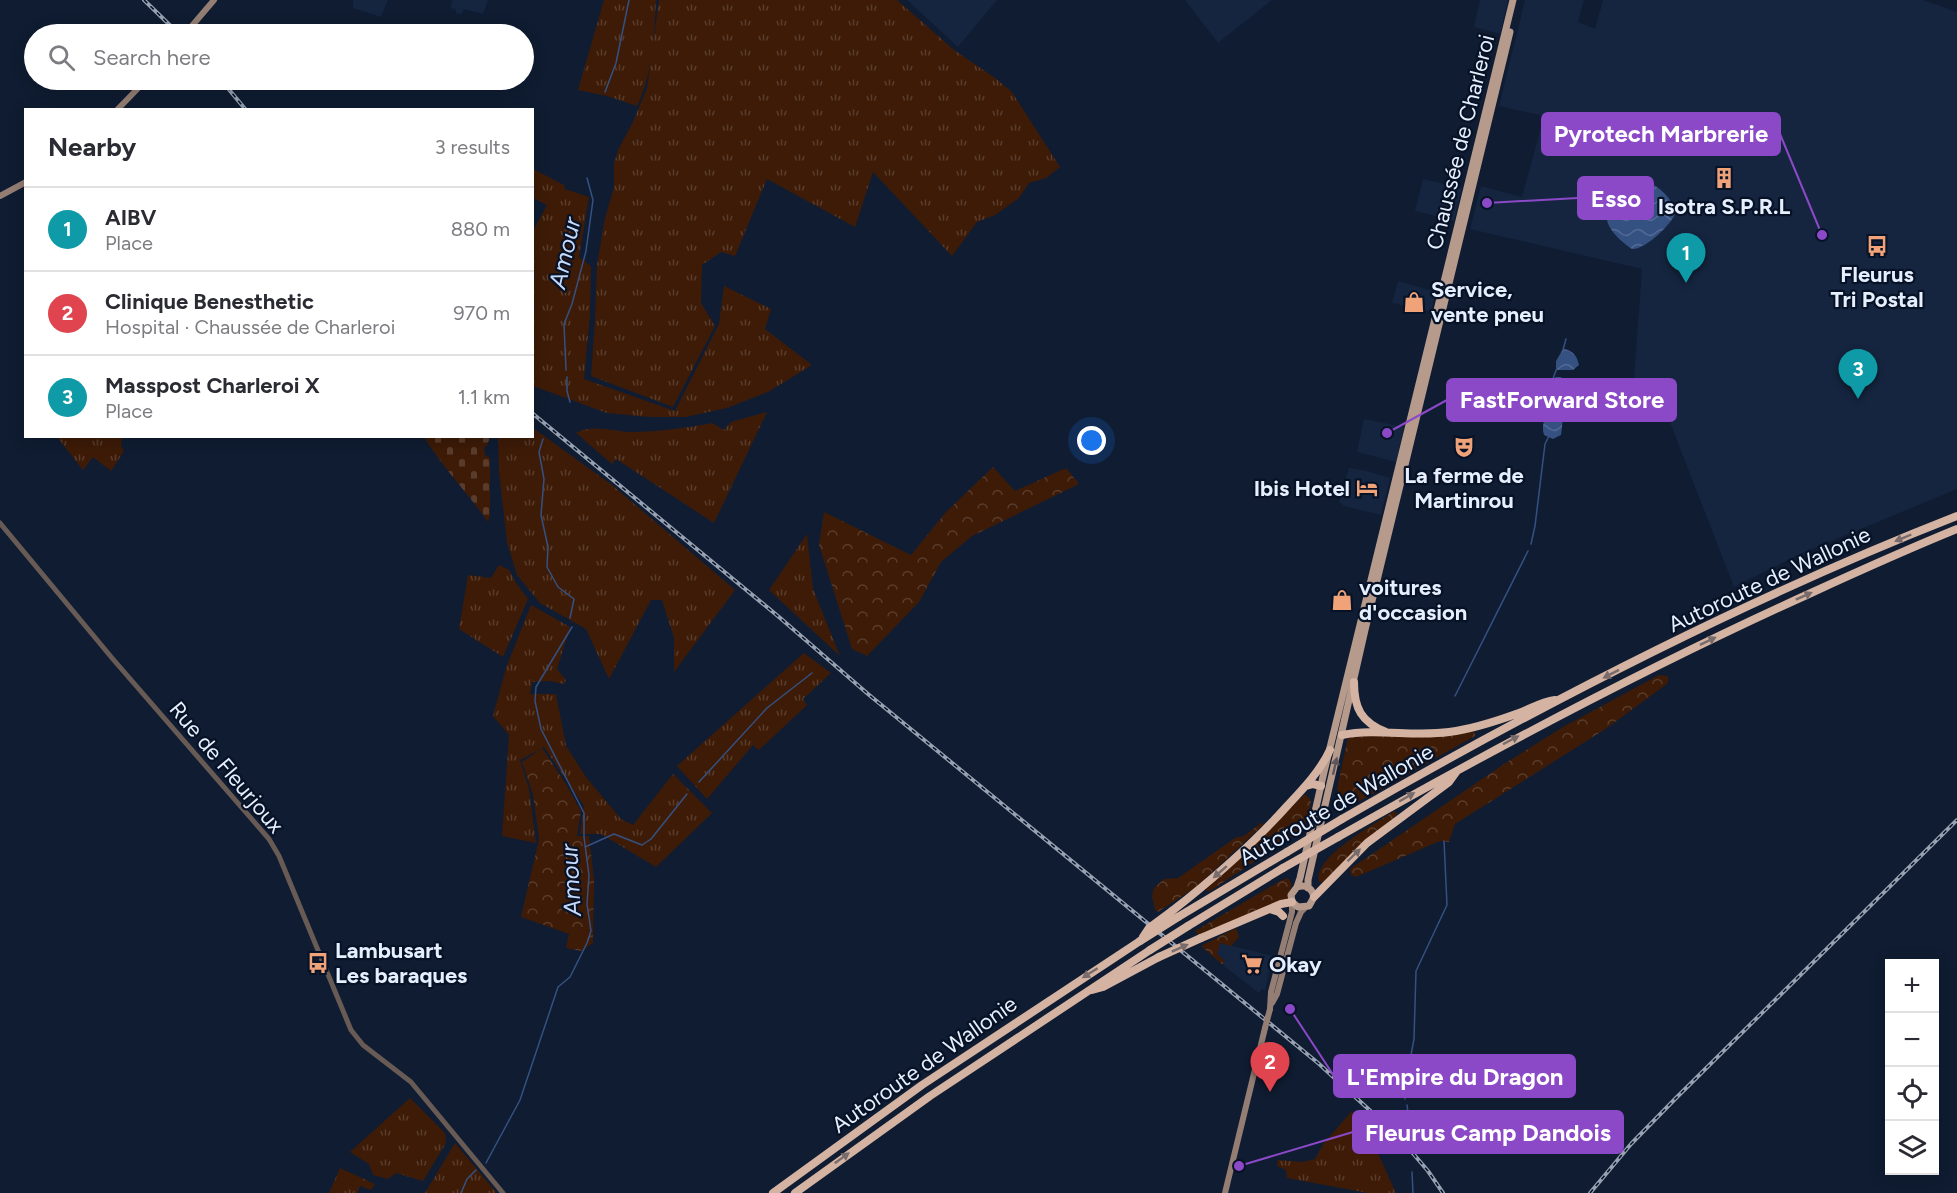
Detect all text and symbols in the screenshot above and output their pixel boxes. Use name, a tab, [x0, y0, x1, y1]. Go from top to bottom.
search box	[24, 24, 534, 90]
street label: Chaussée de Charleroi	[1421, 32, 1500, 253]
icon: search	[45, 41, 78, 74]
text: Search here	[93, 44, 211, 71]
callout: Pyrotech Marbrerie	[1542, 113, 1780, 155]
text: Pyrotech Marbrerie	[1554, 119, 1768, 148]
text: Nearby	[48, 131, 136, 163]
text: 3 results	[435, 135, 510, 159]
building icon: Isotra S.P.R.L	[1712, 166, 1736, 190]
callout: Esso	[1578, 177, 1653, 219]
text: Esso	[1591, 184, 1641, 213]
place label: Isotra S.P.R.L	[1658, 193, 1790, 220]
text: AIBV	[105, 204, 156, 231]
water label: Amour	[542, 214, 587, 292]
text: 1	[63, 217, 72, 241]
text: 880 m	[451, 217, 510, 241]
text: Place	[105, 231, 153, 255]
pin: 1	[1666, 234, 1706, 283]
bus stop icon: Fleurus Tri Postal	[1865, 234, 1889, 258]
place label: Fleurus Tri Postal	[1830, 261, 1924, 313]
place label: Service, vente pneu	[1431, 276, 1544, 328]
text: Clinique Benesthetic	[105, 288, 314, 315]
shop icon: Service, vente pneu	[1402, 290, 1426, 314]
text: 2	[62, 301, 73, 325]
text: 970 m	[453, 301, 510, 325]
text: Hospital · Chaussée de Charleroi	[105, 315, 395, 339]
pin: 3	[1838, 350, 1878, 399]
text: Masspost Charleroi X	[105, 372, 320, 399]
callout: FastForward Store	[1447, 379, 1676, 421]
text: 3	[62, 385, 73, 409]
text: 1.1 km	[458, 385, 510, 409]
text: FastForward Store	[1460, 385, 1664, 414]
text: Place	[105, 399, 153, 423]
your location	[1077, 426, 1106, 455]
theatre icon: La ferme de Martinrou	[1452, 435, 1476, 459]
place label: La ferme de Martinrou	[1404, 462, 1524, 514]
place label: Ibis Hotel	[1254, 475, 1350, 502]
hotel icon: Ibis Hotel	[1355, 476, 1379, 500]
street label: Autoroute de Wallonie	[1664, 521, 1875, 638]
one-way arrow	[1894, 534, 1912, 543]
place label: voitures d'occasion	[1359, 574, 1467, 626]
shop icon: voitures d'occasion	[1330, 588, 1354, 612]
one-way arrow	[1795, 591, 1813, 601]
one-way arrow	[1699, 636, 1716, 645]
one-way arrow	[1603, 669, 1620, 679]
street label: Rue de Fleurjoux	[164, 696, 290, 839]
one-way arrow	[1503, 735, 1520, 745]
street label: Autoroute de Wallonie	[1234, 738, 1438, 871]
one-way arrow	[1330, 757, 1340, 775]
one-way arrow	[1399, 792, 1416, 802]
water label: Amour	[554, 842, 587, 918]
one-way arrow	[1347, 848, 1362, 862]
one-way arrow	[1212, 865, 1227, 878]
place label: Lambusart Les baraques	[335, 937, 467, 989]
one-way arrow	[1172, 943, 1189, 952]
bus stop icon: Lambusart Les baraques	[306, 951, 330, 975]
place label: Okay	[1269, 951, 1322, 978]
supermarket icon: Okay	[1240, 952, 1264, 976]
map controls	[1885, 959, 1939, 1175]
button: +	[1885, 959, 1939, 1013]
one-way arrow	[1082, 967, 1098, 978]
street label: Autoroute de Wallonie	[826, 990, 1022, 1139]
button: −	[1885, 1013, 1939, 1067]
pin: 2	[1250, 1042, 1290, 1092]
callout: L'Empire du Dragon	[1334, 1055, 1575, 1097]
text: L'Empire du Dragon	[1347, 1062, 1563, 1091]
button: locate	[1885, 1067, 1939, 1121]
callout: Fleurus Camp Dandois	[1353, 1111, 1623, 1153]
text: Fleurus Camp Dandois	[1365, 1118, 1611, 1147]
button: layers	[1885, 1121, 1939, 1175]
one-way arrow	[833, 1152, 849, 1164]

